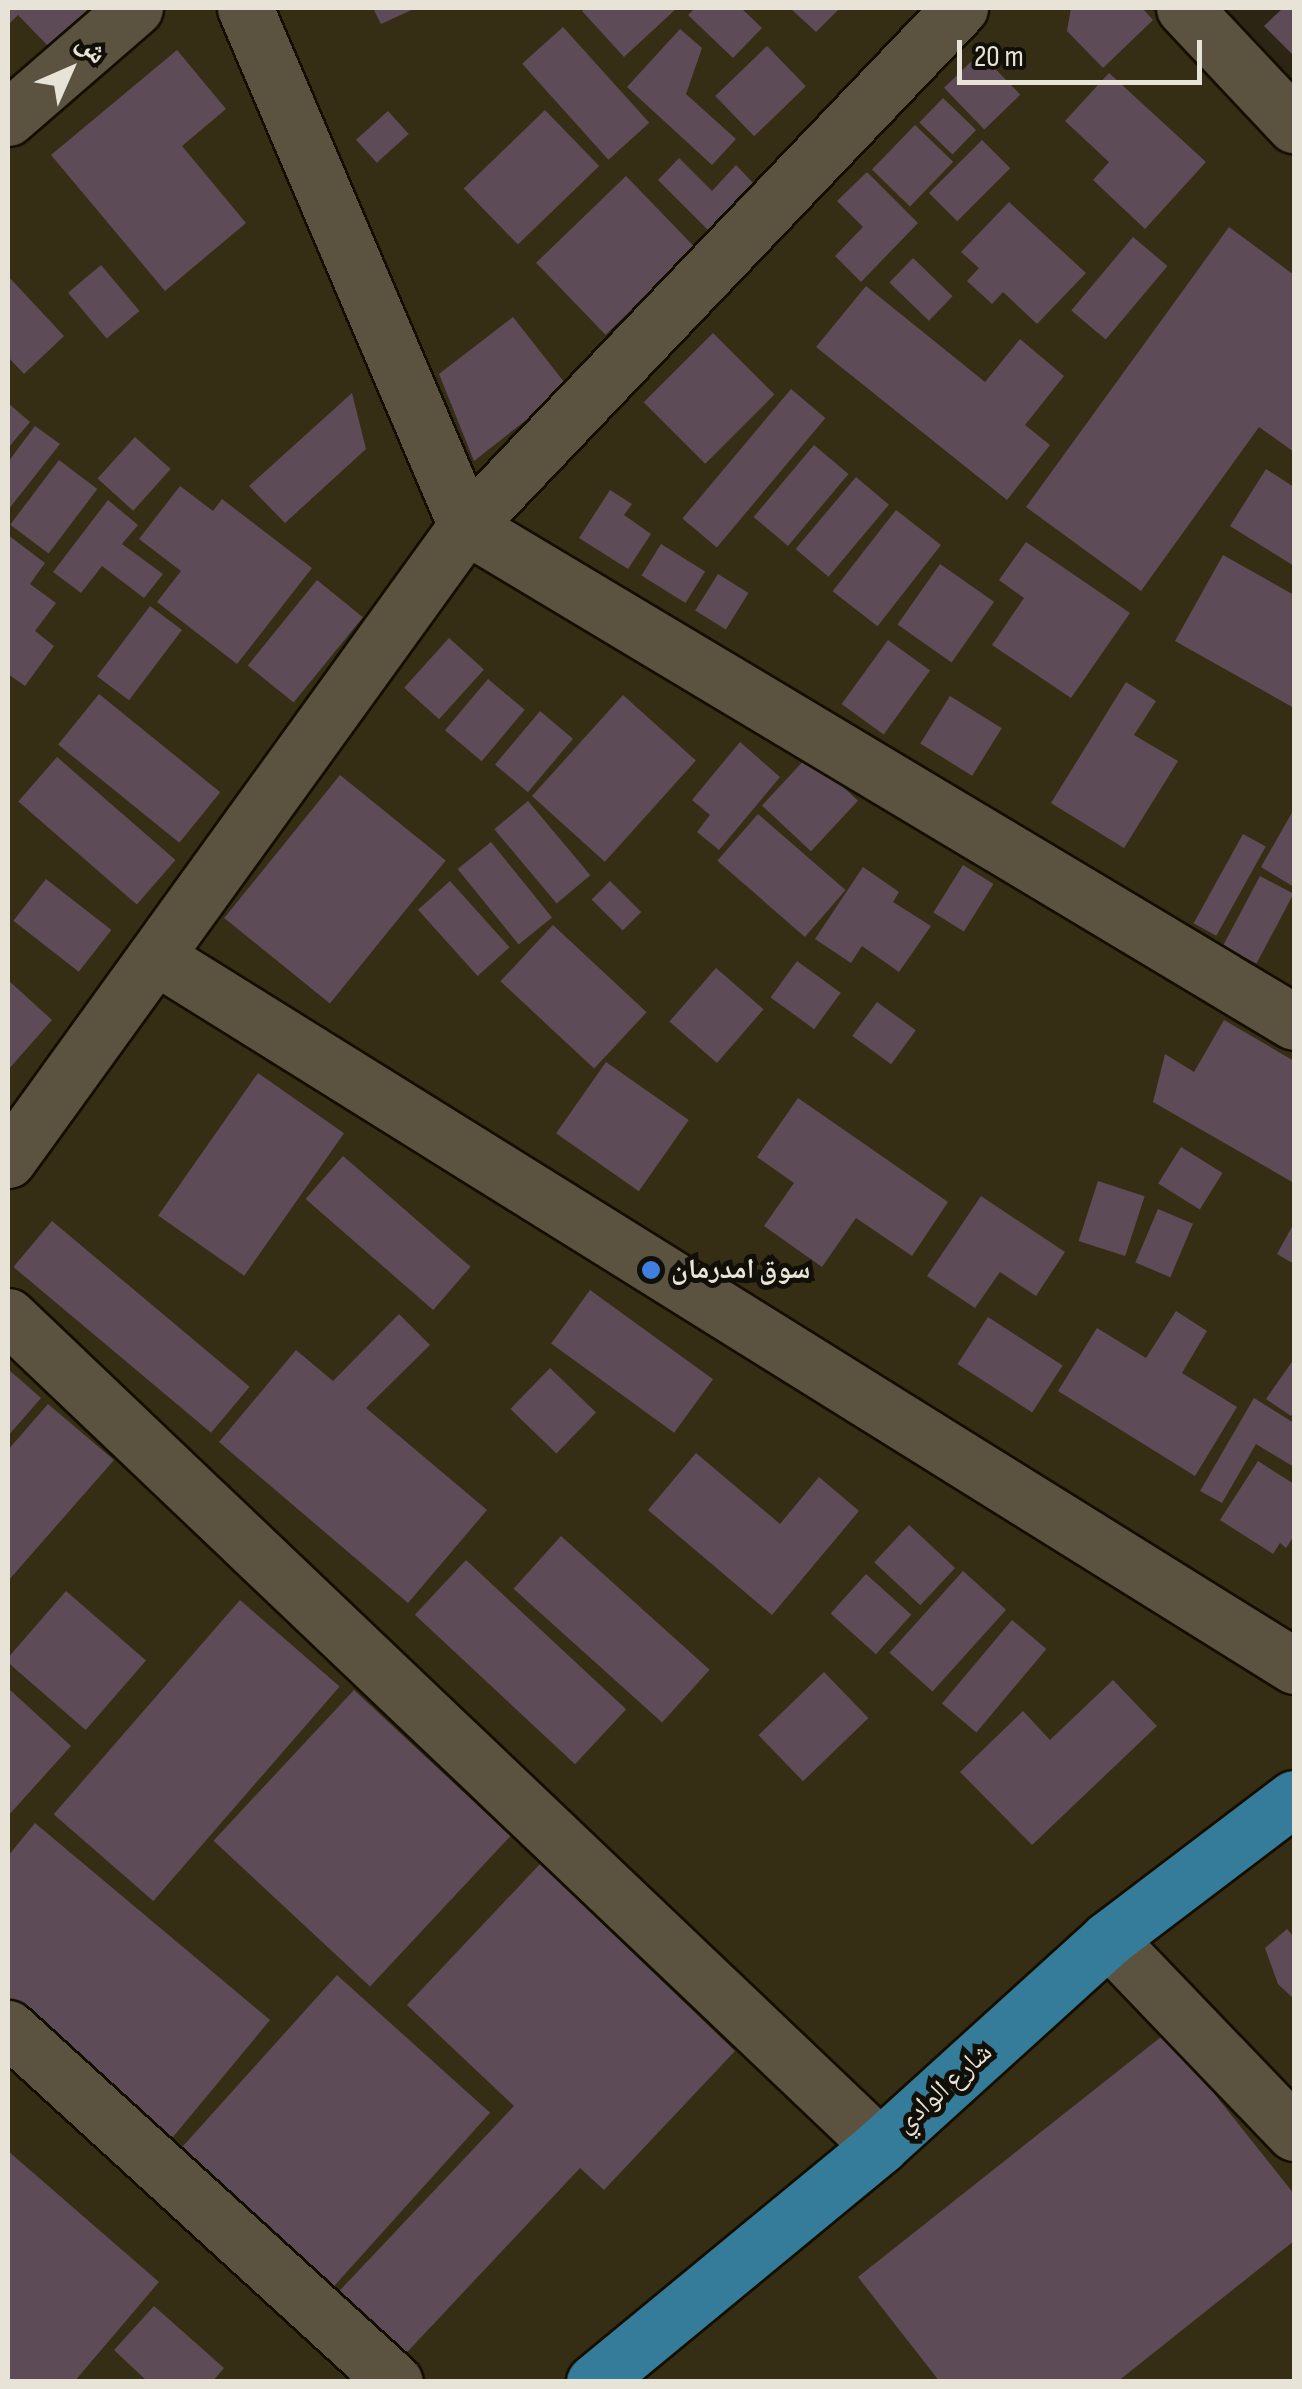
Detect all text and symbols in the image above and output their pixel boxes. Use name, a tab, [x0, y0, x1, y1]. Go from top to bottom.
north arrow	[20, 20, 120, 120]
scale bar	[962, 20, 1207, 82]
text: ش	[69, 26, 114, 71]
text: 20 m	[974, 39, 1024, 75]
place label: سوق امدرمان	[671, 1253, 810, 1287]
marker: سوق امدرمان	[640, 1259, 662, 1281]
street label: شارع الوادي	[889, 2036, 999, 2140]

